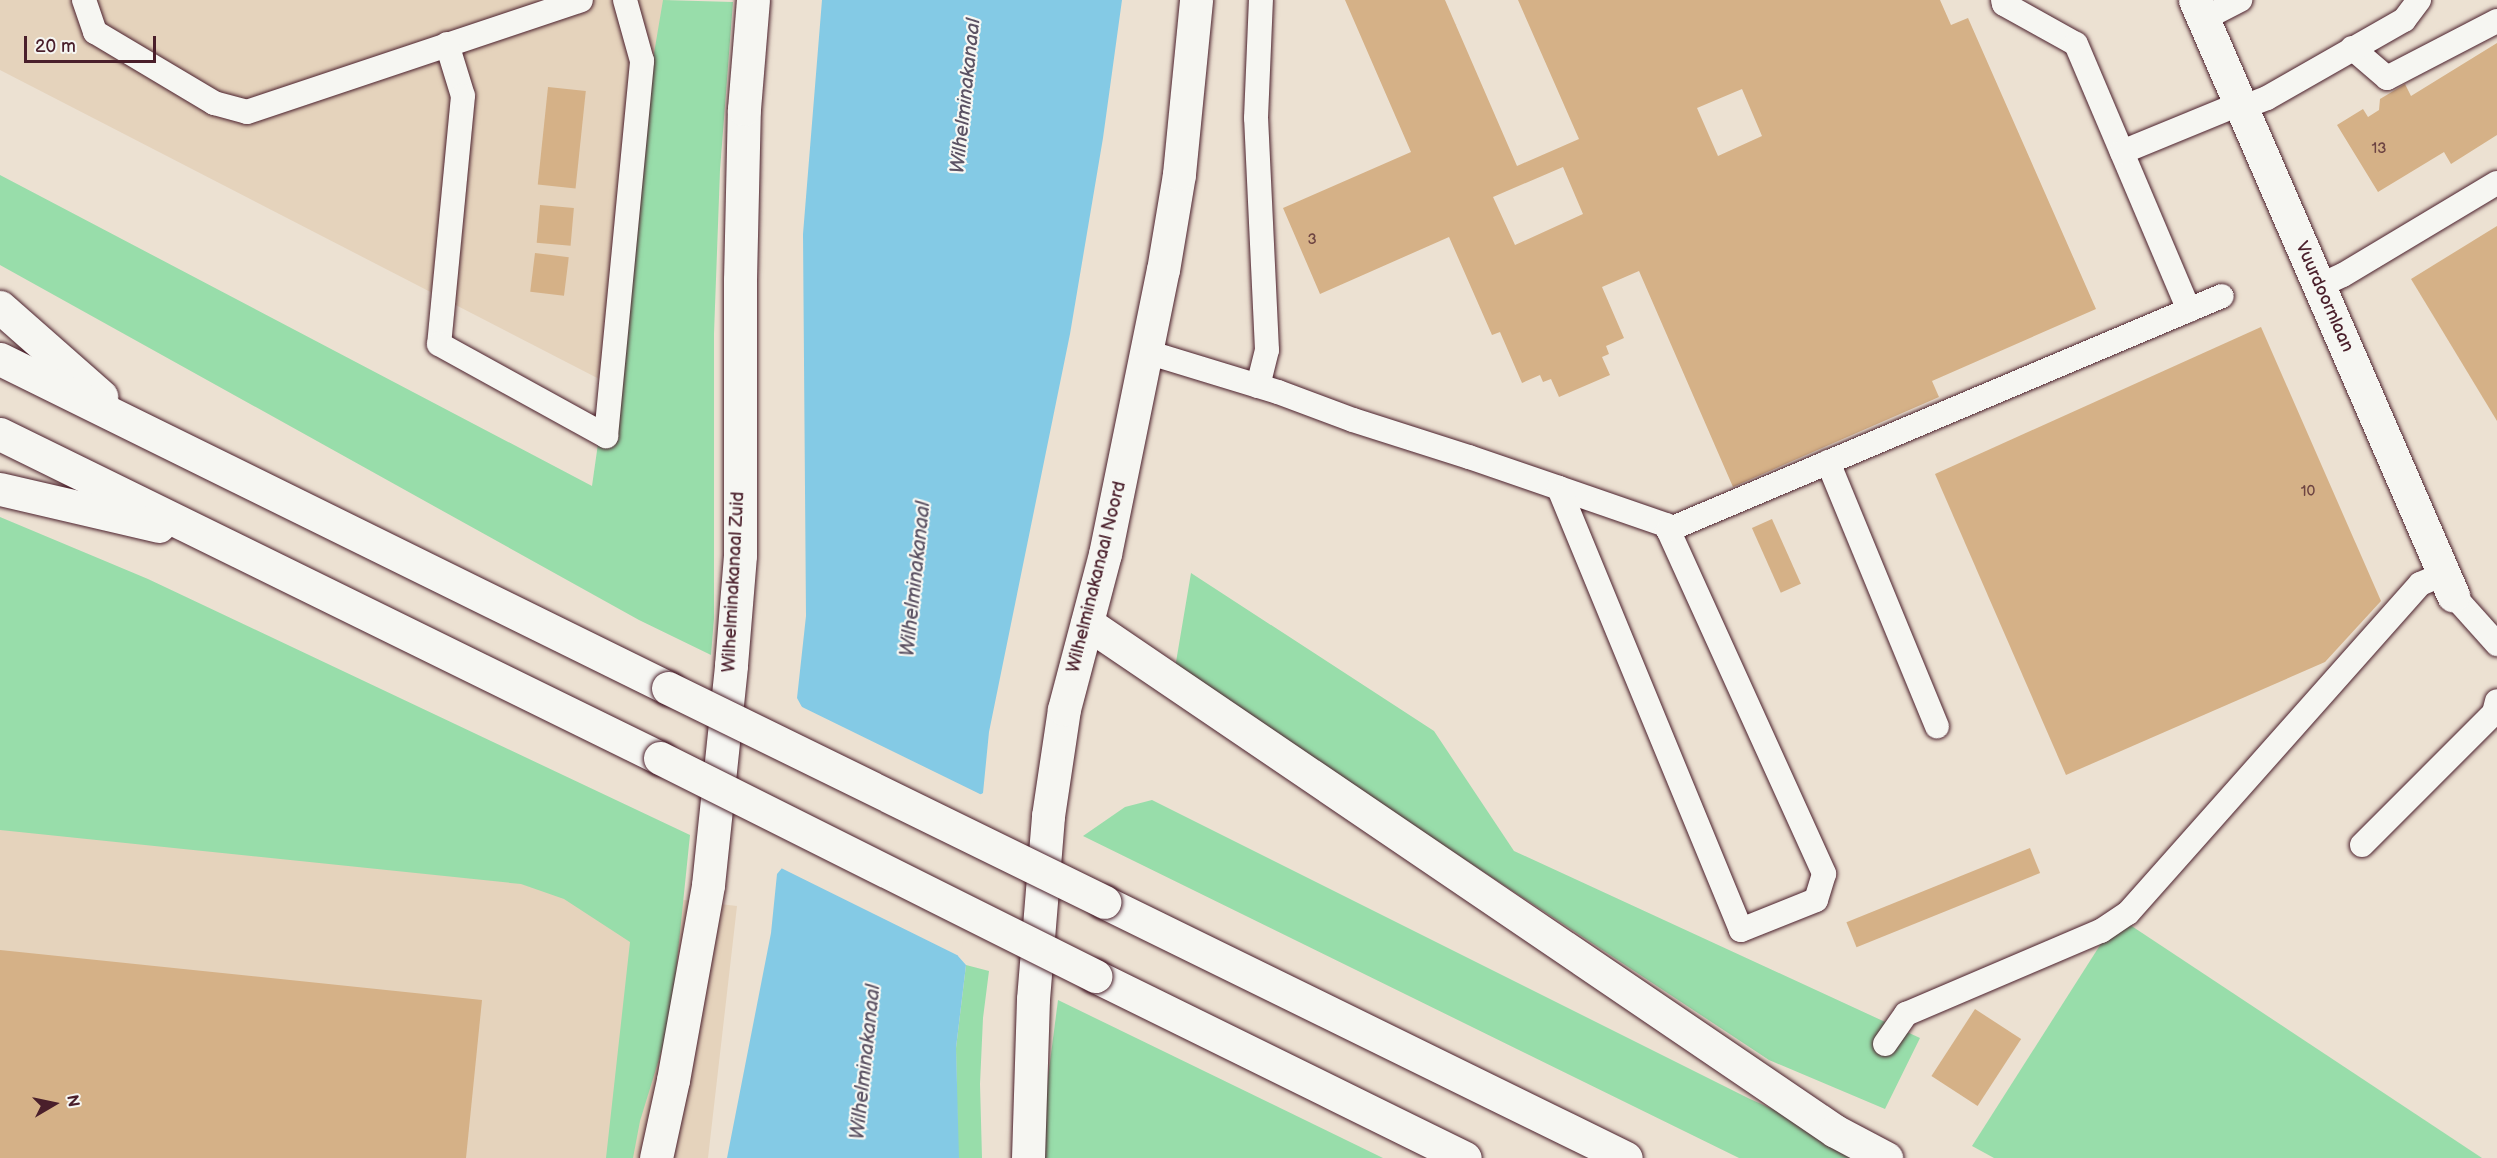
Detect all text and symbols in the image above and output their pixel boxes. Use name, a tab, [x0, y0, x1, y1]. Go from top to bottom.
water label: Wilhelminakanaal	[946, 17, 986, 175]
scale bar	[27, 24, 159, 62]
text: 20 m	[35, 36, 76, 57]
house number: 13	[2371, 140, 2387, 158]
house number: 3	[1307, 231, 1317, 249]
street label: Vuurdoornlaan	[2290, 239, 2358, 355]
street label: Wilhelminakanaal Noord	[1063, 479, 1131, 675]
house number: 10	[2301, 483, 2315, 501]
street label: Wilhelminakanaal Zuid	[718, 491, 750, 673]
water label: Wilhelminakanaal	[896, 500, 936, 658]
water label: Wilhelminakanaal	[846, 983, 886, 1141]
north arrow	[24, 1074, 84, 1134]
text: N	[62, 1094, 83, 1109]

